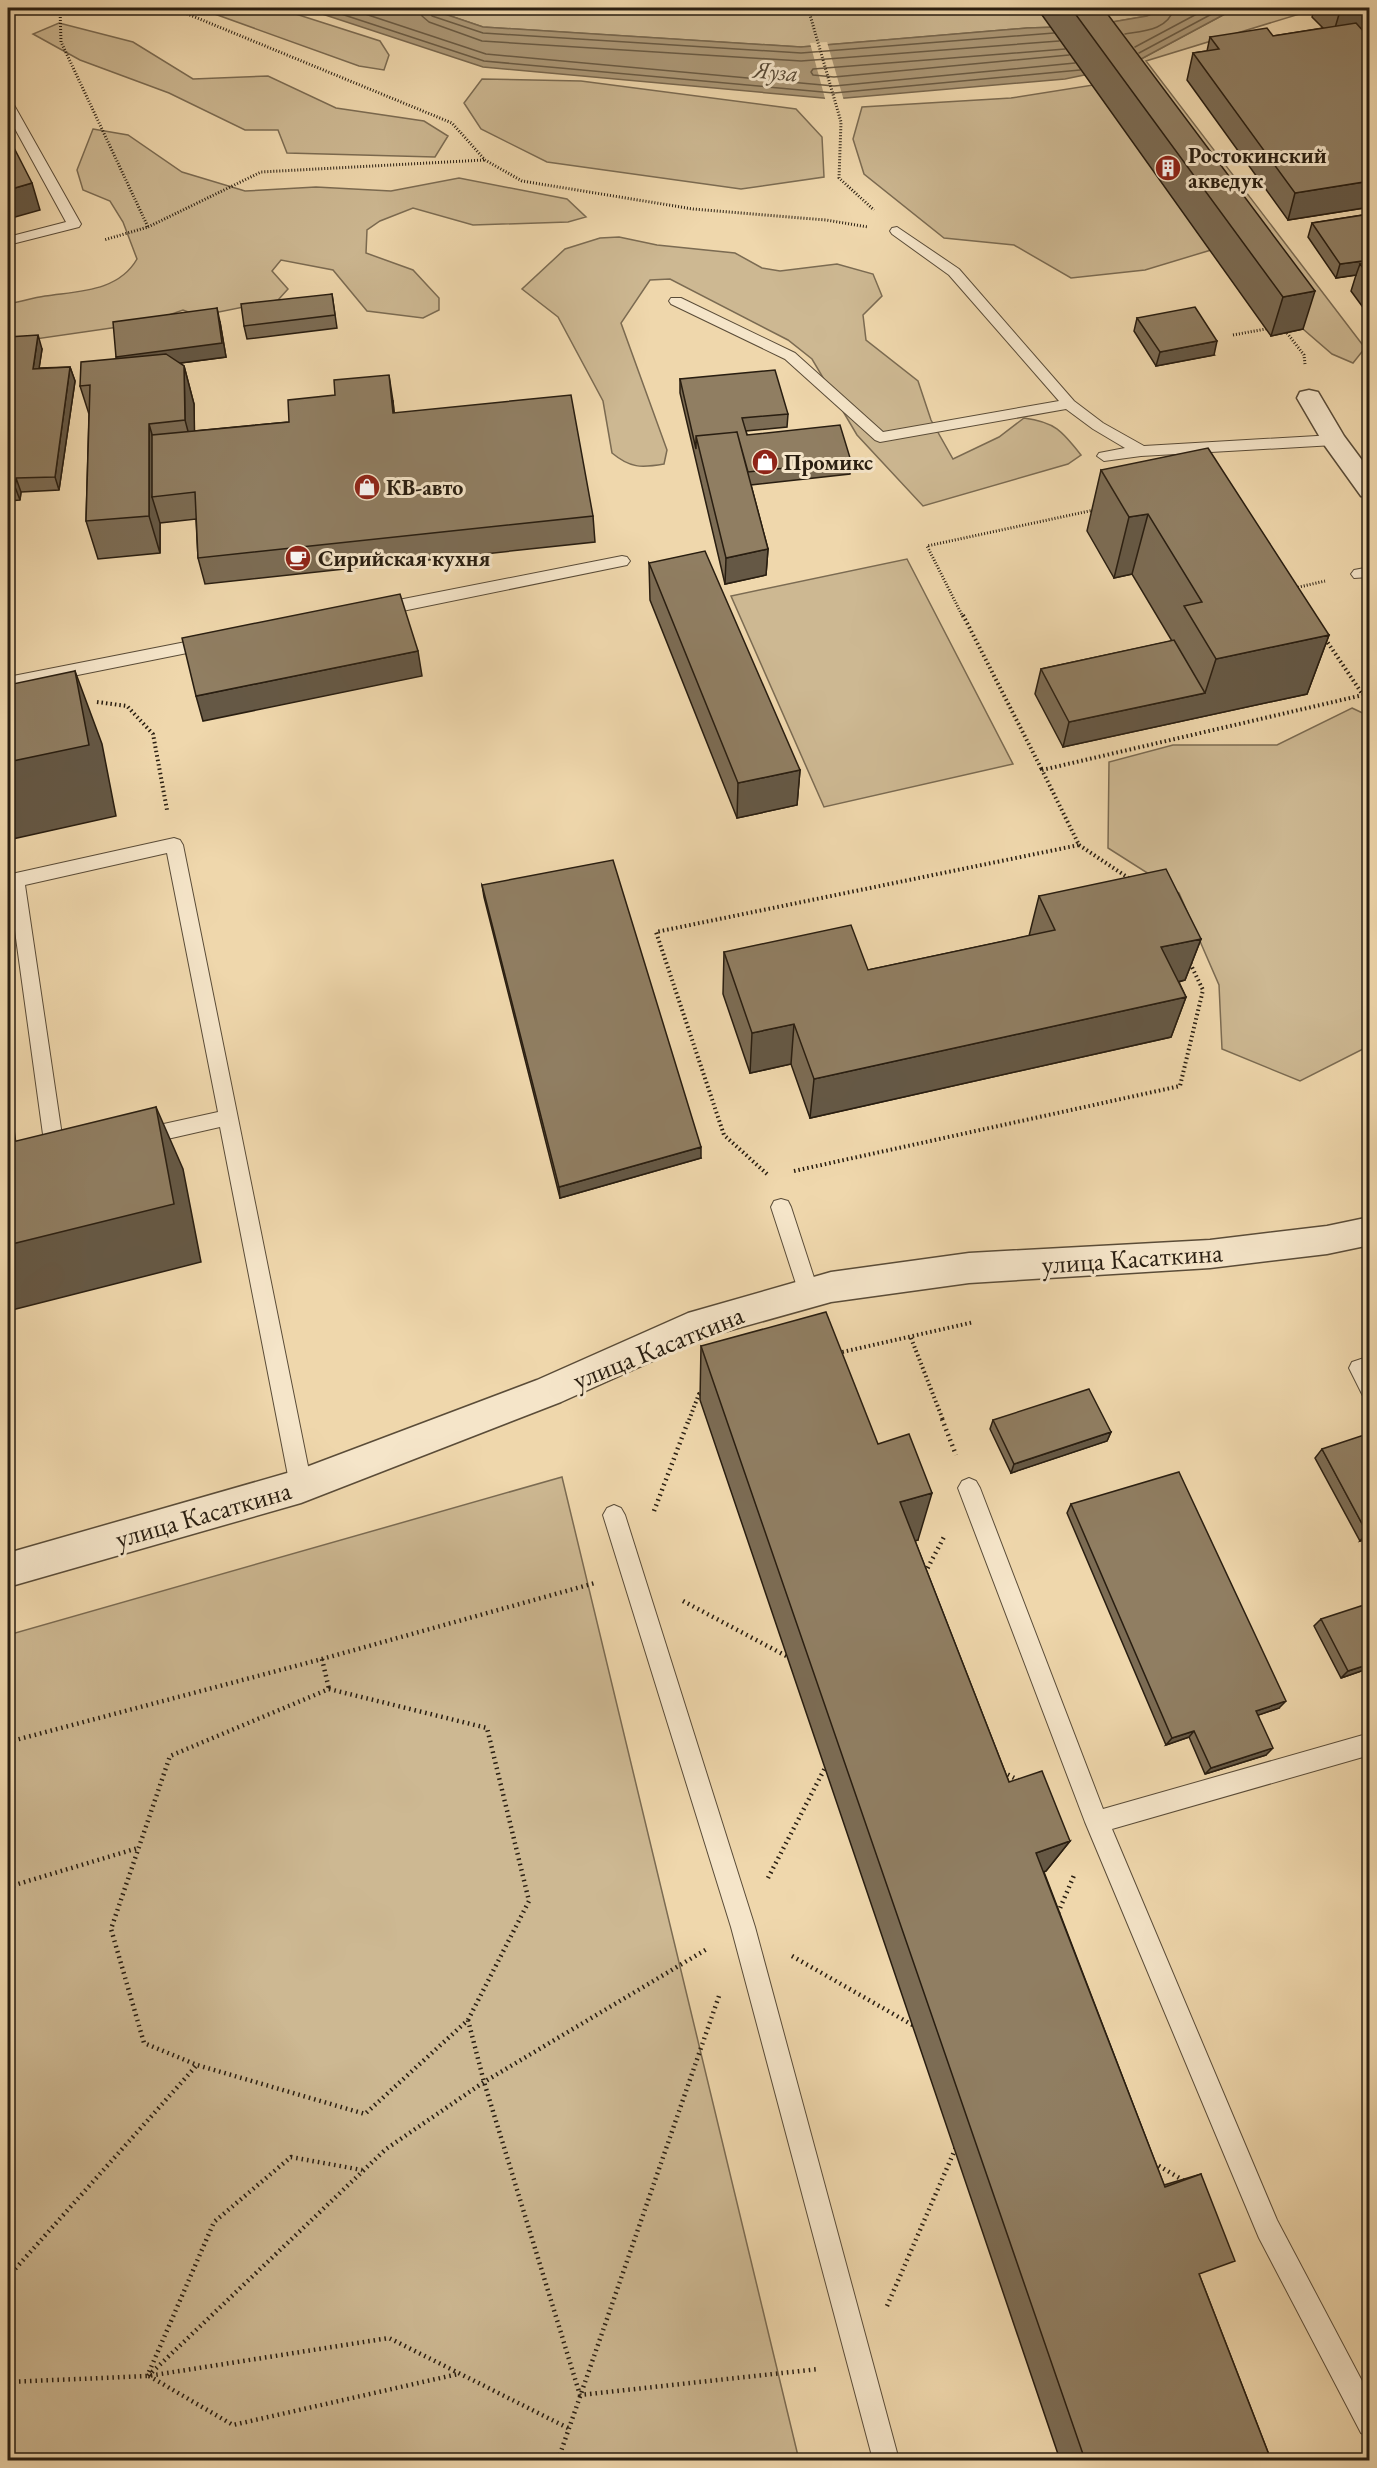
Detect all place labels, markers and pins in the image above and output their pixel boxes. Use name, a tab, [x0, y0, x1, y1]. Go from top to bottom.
place label: Ростокинский акведук	[1188, 141, 1327, 195]
building icon: Ростокинский акведук	[1153, 153, 1183, 183]
shop icon: Промикс	[750, 447, 780, 477]
place label: Промикс	[784, 448, 873, 477]
shop icon: КВ-авто	[352, 472, 382, 502]
place label: КВ-авто	[386, 473, 463, 502]
cafe icon: Сирийская кухня	[283, 543, 313, 573]
place label: Сирийская кухня	[318, 544, 490, 573]

